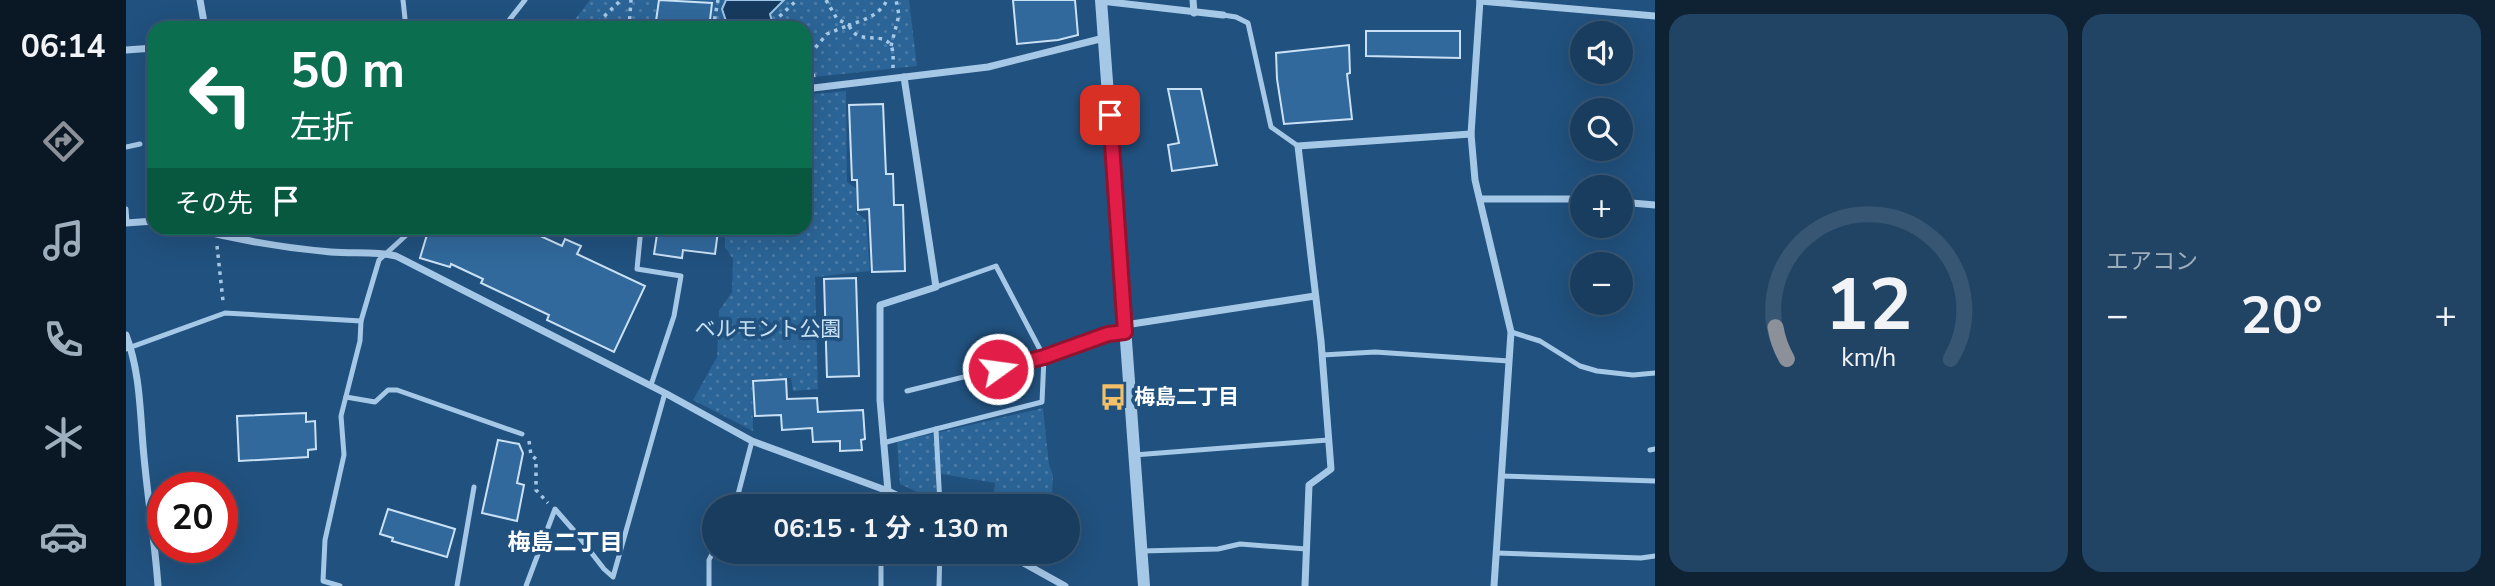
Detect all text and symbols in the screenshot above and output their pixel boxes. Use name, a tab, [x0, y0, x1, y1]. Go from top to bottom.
map controls	[1570, 21, 1633, 315]
button: sound	[1570, 21, 1633, 84]
text: 06:14	[21, 25, 105, 68]
text: 50 m	[290, 37, 405, 104]
icon: left	[175, 49, 266, 140]
pin	[1080, 85, 1140, 145]
icon: arrive	[1091, 96, 1129, 134]
button: search	[1570, 98, 1633, 161]
text: 左折	[290, 106, 354, 149]
icon: directions	[39, 117, 88, 166]
button: +	[1570, 175, 1633, 238]
icon: arrive	[267, 182, 305, 220]
text: その先	[175, 186, 253, 221]
icon: music	[39, 216, 88, 265]
text: エアコン	[2106, 246, 2198, 277]
button: −	[1570, 252, 1633, 315]
text: 12	[1825, 255, 1912, 355]
text: 20°	[2240, 280, 2323, 351]
text: −	[2106, 290, 2129, 341]
text: +	[2434, 290, 2457, 341]
icon: phone	[39, 315, 88, 364]
park label: ベルモント公園	[695, 315, 842, 343]
position arrow	[961, 332, 1035, 406]
text: km/h	[1841, 341, 1896, 375]
bus stop icon: 梅島二丁目	[1098, 382, 1128, 412]
place label: 梅島二丁目	[1134, 383, 1239, 411]
icon: climate	[39, 413, 88, 462]
speed limit sign: 20	[147, 472, 238, 563]
text: 06:15 · 1 分 · 130 m	[773, 511, 1009, 546]
icon: car	[39, 512, 88, 561]
district label: 梅島二丁目	[508, 527, 623, 558]

